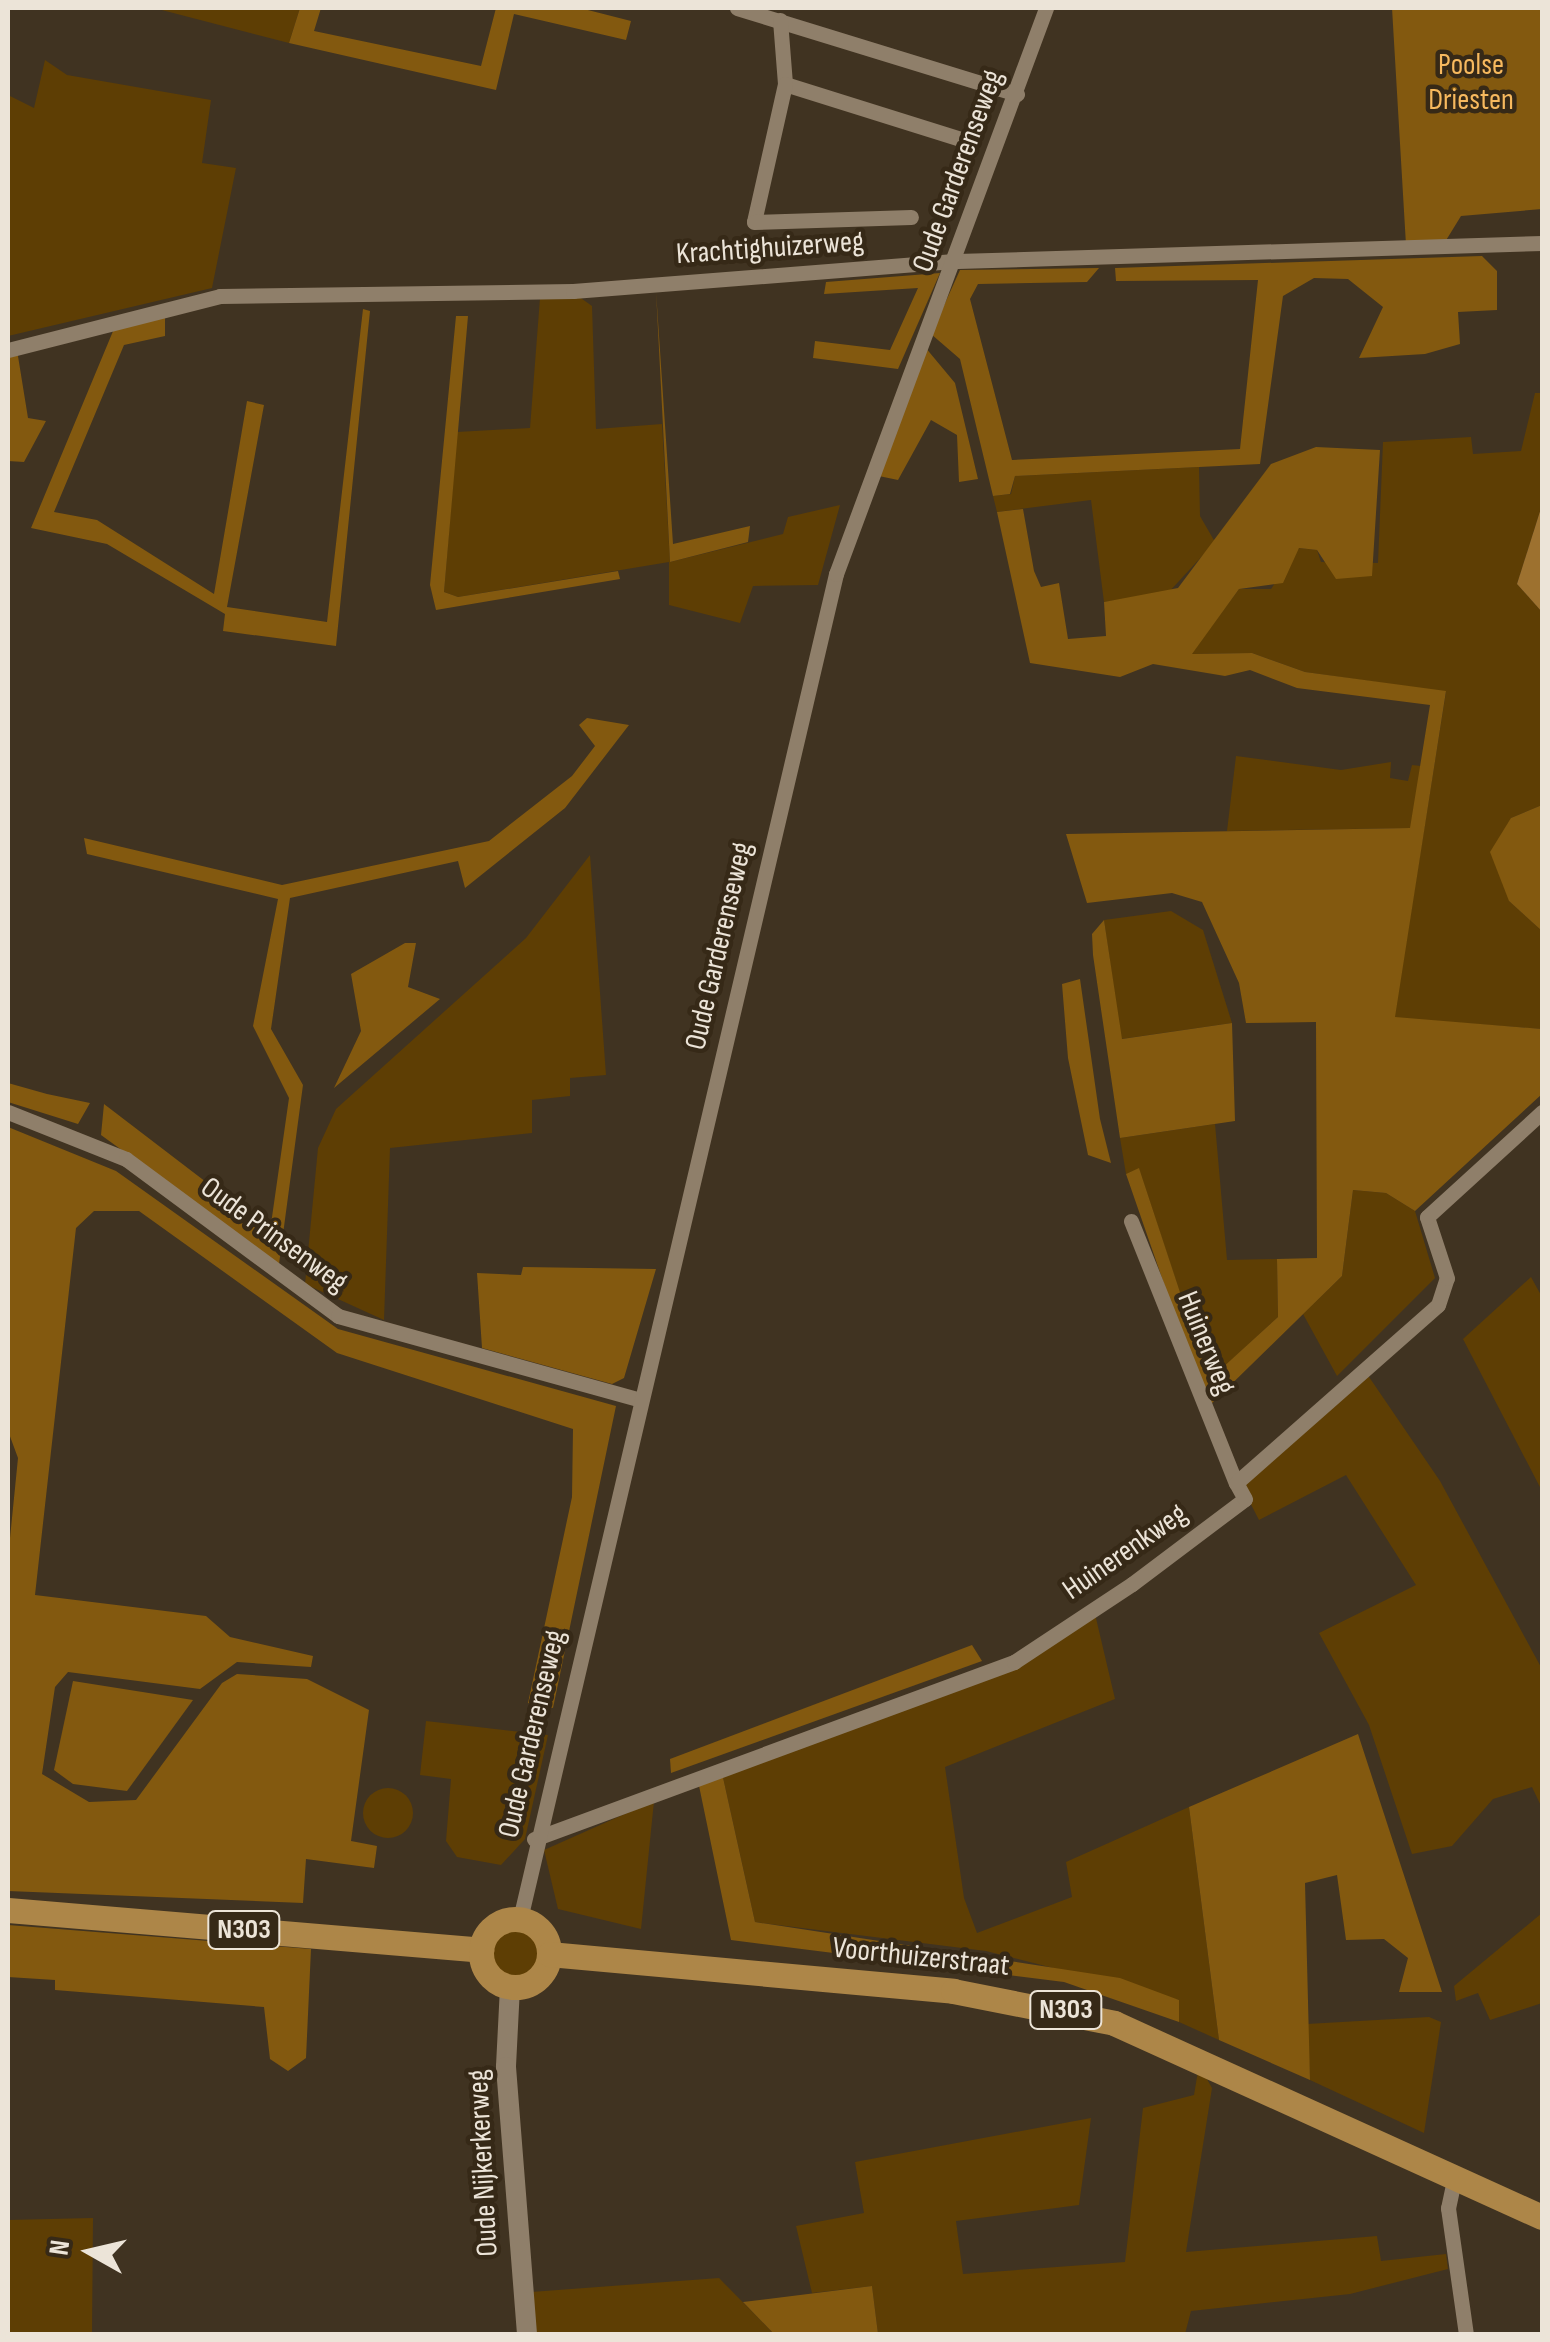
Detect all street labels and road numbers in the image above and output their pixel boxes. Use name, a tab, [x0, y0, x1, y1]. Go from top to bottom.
street label: Oude Garderenseweg	[905, 65, 1011, 277]
street label: Krachtighuizerweg	[675, 223, 865, 273]
street label: Oude Garderenseweg	[678, 839, 760, 1053]
street label: Oude Prinsenweg	[194, 1170, 354, 1300]
street label: Huinerweg	[1169, 1286, 1243, 1400]
street label: Huinerenkweg	[1056, 1496, 1194, 1608]
street label: Oude Garderenseweg	[491, 1627, 573, 1841]
road number: N303	[206, 1907, 282, 1953]
street label: Voorthuizerstraat	[831, 1930, 1011, 1984]
road number: N303	[1028, 1987, 1104, 2033]
street label: Oude Nijkerkerweg	[460, 2068, 506, 2258]

